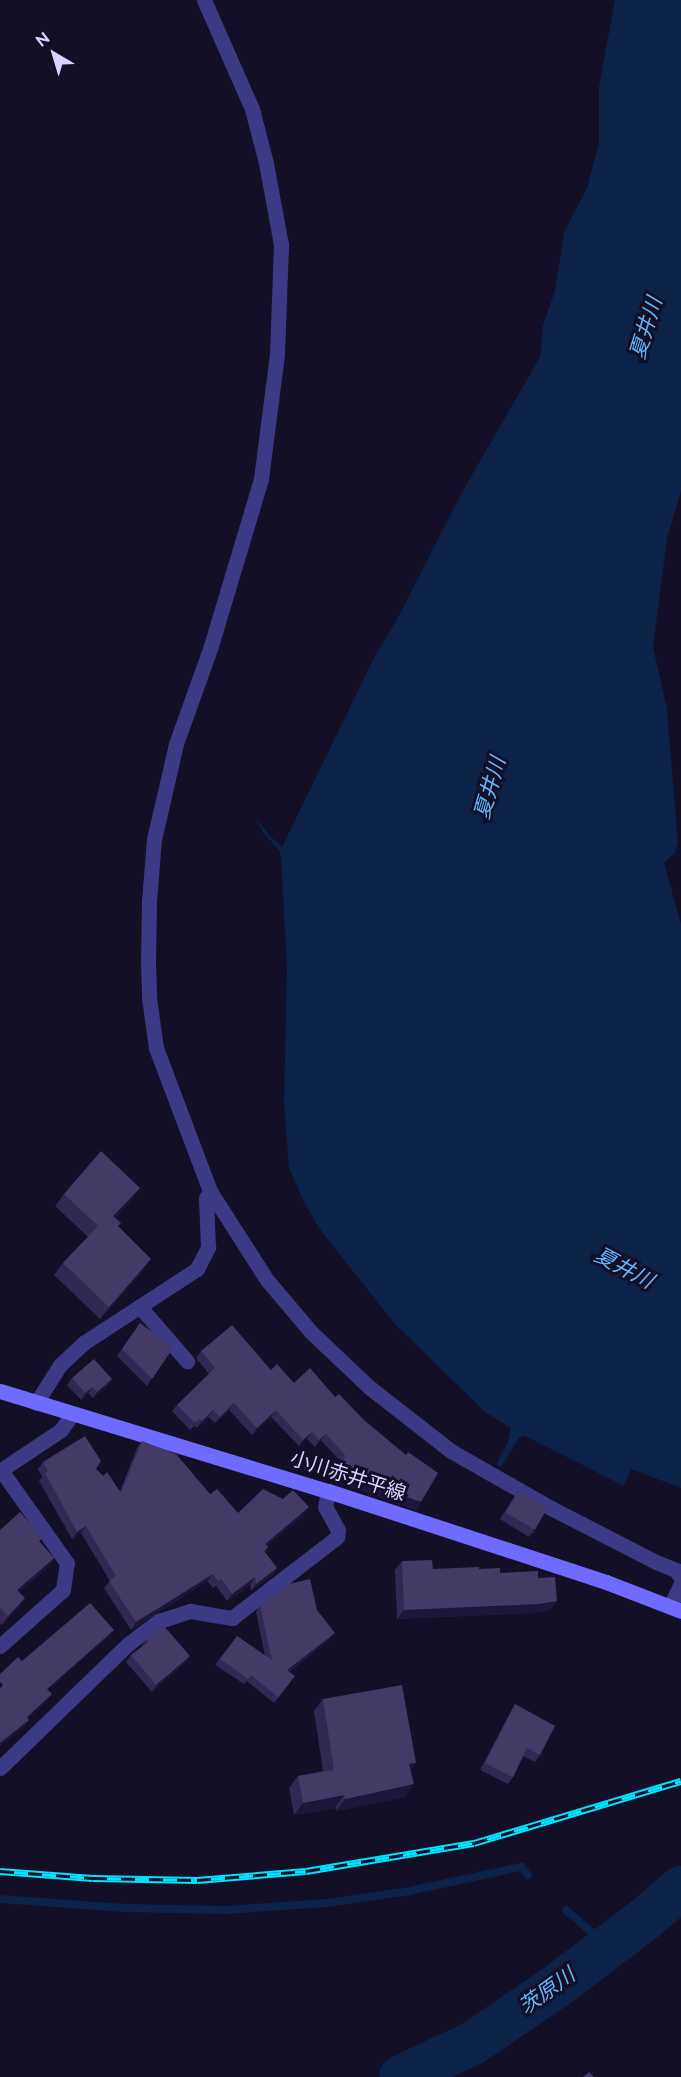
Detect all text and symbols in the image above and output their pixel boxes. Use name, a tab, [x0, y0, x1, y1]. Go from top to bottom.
north arrow	[24, 24, 84, 84]
text: N	[32, 28, 53, 51]
water label: 夏井川	[625, 294, 667, 362]
water label: 夏井川	[469, 754, 511, 822]
water label: 夏井川	[590, 1242, 658, 1294]
street label: 小川赤井平線	[287, 1446, 409, 1506]
water label: 茨原川	[514, 1962, 580, 2020]

